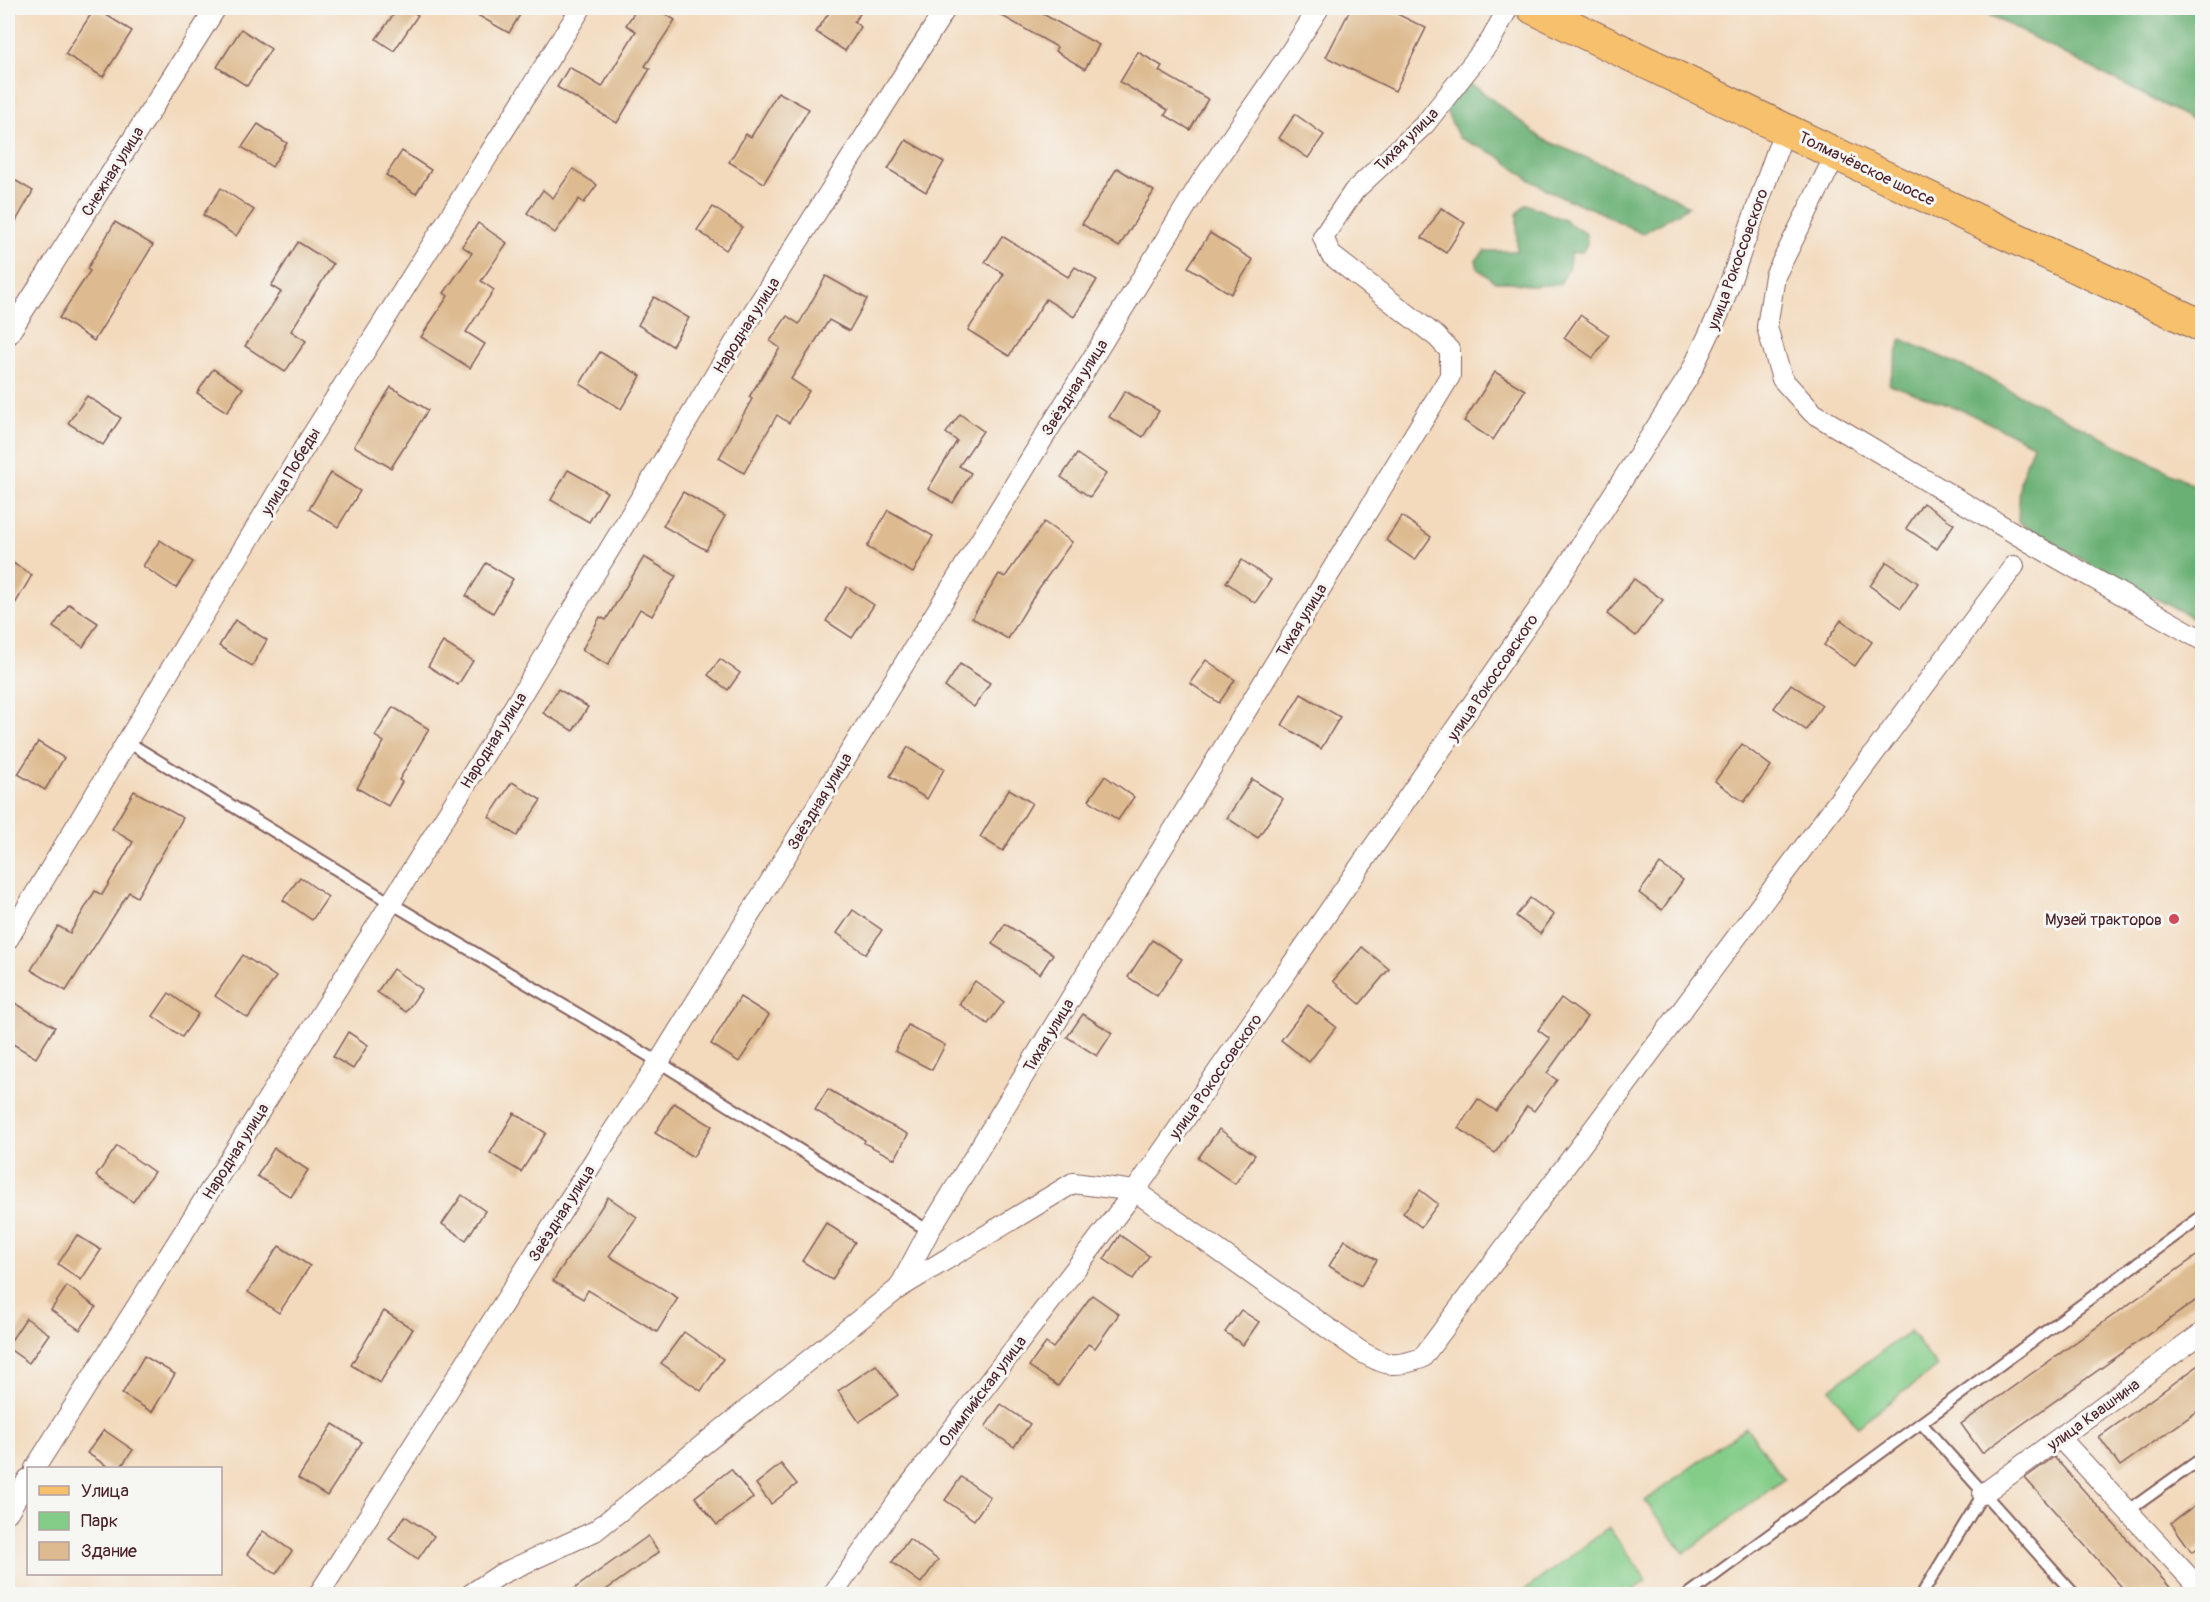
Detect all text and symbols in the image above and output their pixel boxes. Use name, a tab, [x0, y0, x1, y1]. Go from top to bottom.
street label: Тихая улица	[1371, 104, 1443, 176]
street label: Снежная улица	[77, 123, 148, 220]
street label: Толмачёвское шоссе	[1795, 127, 1938, 211]
street label: улица Рокоссовского	[1703, 186, 1773, 333]
street label: Народная улица	[709, 274, 784, 377]
street label: Звёздная улица	[1037, 336, 1112, 439]
street label: улица Победы	[256, 424, 325, 520]
street label: Тихая улица	[1272, 580, 1332, 661]
street label: улица Рокоссовского	[1442, 610, 1543, 746]
street label: Народная улица	[456, 689, 531, 792]
street label: Звёздная улица	[783, 749, 857, 854]
place label: Музей тракторов	[2045, 910, 2162, 930]
marker: Музей тракторов	[2167, 912, 2181, 926]
street label: Тихая улица	[1019, 995, 1079, 1076]
street label: улица Рокоссовского	[1164, 1010, 1267, 1144]
street label: Народная улица	[198, 1100, 273, 1203]
street label: Звёздная улица	[524, 1162, 599, 1265]
street label: Олимпийская улица	[935, 1332, 1031, 1451]
street label: улица Квашнина	[2043, 1374, 2144, 1456]
legend	[27, 1467, 222, 1575]
text: Улица	[81, 1480, 129, 1503]
text: Парк	[81, 1510, 118, 1533]
text: Здание	[81, 1540, 137, 1563]

